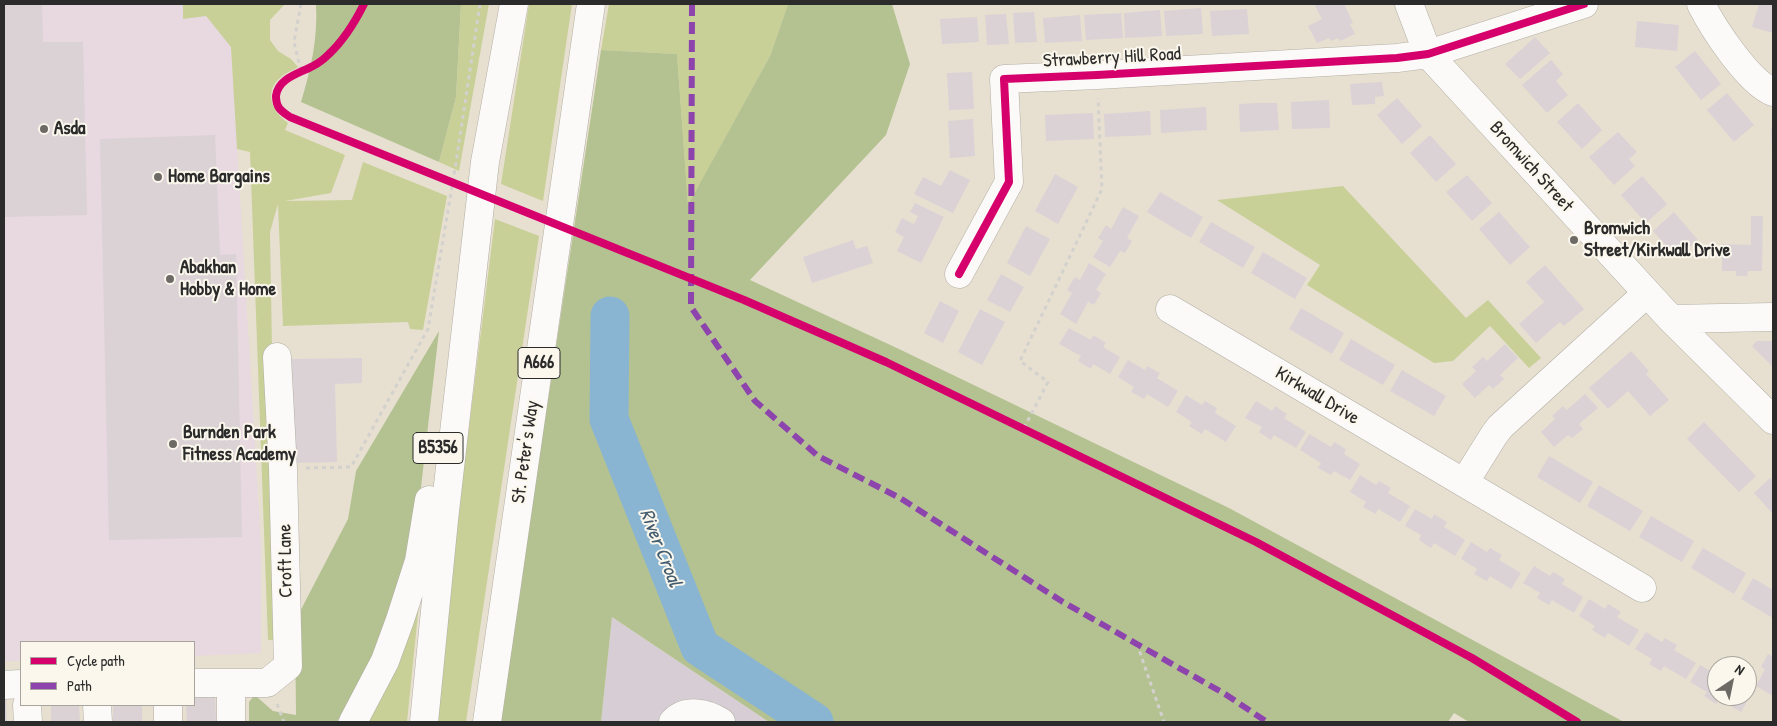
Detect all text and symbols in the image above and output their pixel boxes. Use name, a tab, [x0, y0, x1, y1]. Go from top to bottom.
street label: Strawberry Hill Road	[1042, 43, 1182, 73]
street label: Bromwich Street	[1484, 117, 1578, 217]
place label: Asda	[54, 118, 85, 140]
marker: Asda	[38, 123, 50, 135]
place label: Home Bargains	[168, 166, 270, 188]
marker: Home Bargains	[152, 171, 164, 183]
place label: Bromwich Street/Kirkwall Drive	[1584, 218, 1730, 262]
marker: Bromwich Street/Kirkwall Drive	[1568, 234, 1580, 246]
place label: Abakhan Hobby & Home	[180, 257, 276, 301]
marker: Abakhan Hobby & Home	[164, 273, 176, 285]
road number: A666	[518, 348, 560, 378]
street label: Kirkwall Drive	[1271, 362, 1363, 430]
street label: St. Peter's Way	[507, 399, 545, 505]
place label: Burnden Park Fitness Academy	[183, 422, 296, 466]
road number: B5356	[413, 432, 463, 463]
marker: Burnden Park Fitness Academy	[167, 438, 179, 450]
water label: River Croal	[634, 506, 686, 590]
street label: Croft Lane	[274, 524, 298, 598]
legend	[20, 641, 195, 706]
text: Cycle path	[67, 650, 125, 671]
north arrow	[1707, 656, 1757, 706]
text: N	[1732, 659, 1749, 679]
text: Path	[67, 675, 92, 696]

